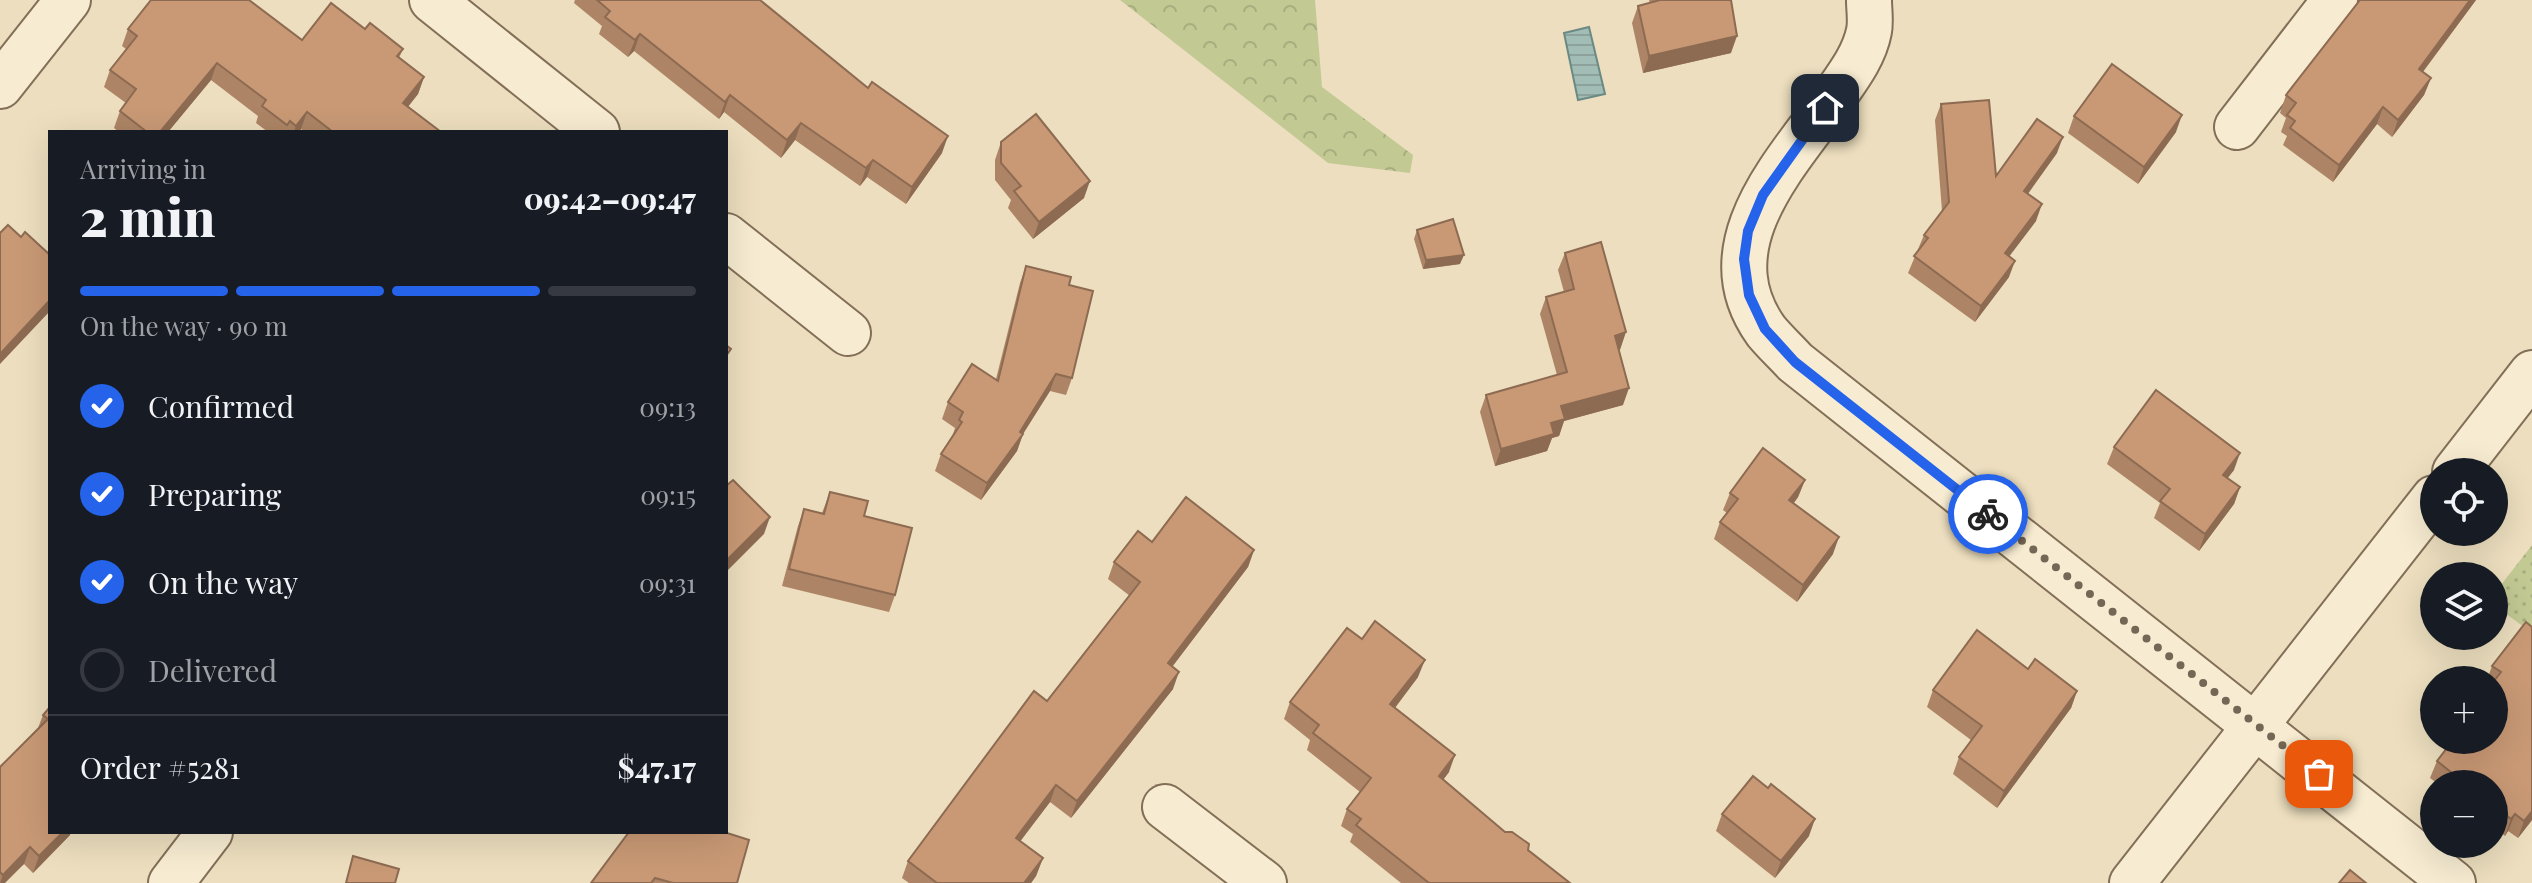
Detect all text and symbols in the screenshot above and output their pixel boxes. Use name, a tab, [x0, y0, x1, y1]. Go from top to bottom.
pin	[1791, 74, 1859, 142]
icon: home	[1803, 86, 1847, 130]
text: Arriving in	[80, 151, 206, 186]
text: 09:42–09:47	[524, 178, 696, 218]
text: 2 min	[80, 181, 215, 250]
text: On the way · 90 m	[80, 308, 288, 343]
icon: check	[80, 384, 124, 428]
text: Confirmed	[148, 386, 294, 426]
text: 09:13	[639, 389, 696, 424]
map controls	[2420, 458, 2508, 858]
button: locate	[2420, 458, 2508, 546]
icon: check	[80, 472, 124, 516]
text: Preparing	[148, 474, 281, 514]
courier	[1948, 474, 2028, 554]
text: 09:15	[640, 477, 696, 512]
icon: bike	[1966, 492, 2010, 536]
icon: check	[80, 560, 124, 604]
text: On the way	[148, 562, 298, 602]
button: layers	[2420, 562, 2508, 650]
text: 09:31	[639, 565, 696, 600]
text: Delivered	[148, 650, 277, 690]
button: +	[2420, 666, 2508, 754]
pin	[2285, 740, 2353, 808]
text: Order #5281	[80, 747, 240, 787]
text: $47.17	[618, 747, 696, 787]
icon: bag	[2297, 752, 2341, 796]
button: −	[2420, 770, 2508, 858]

